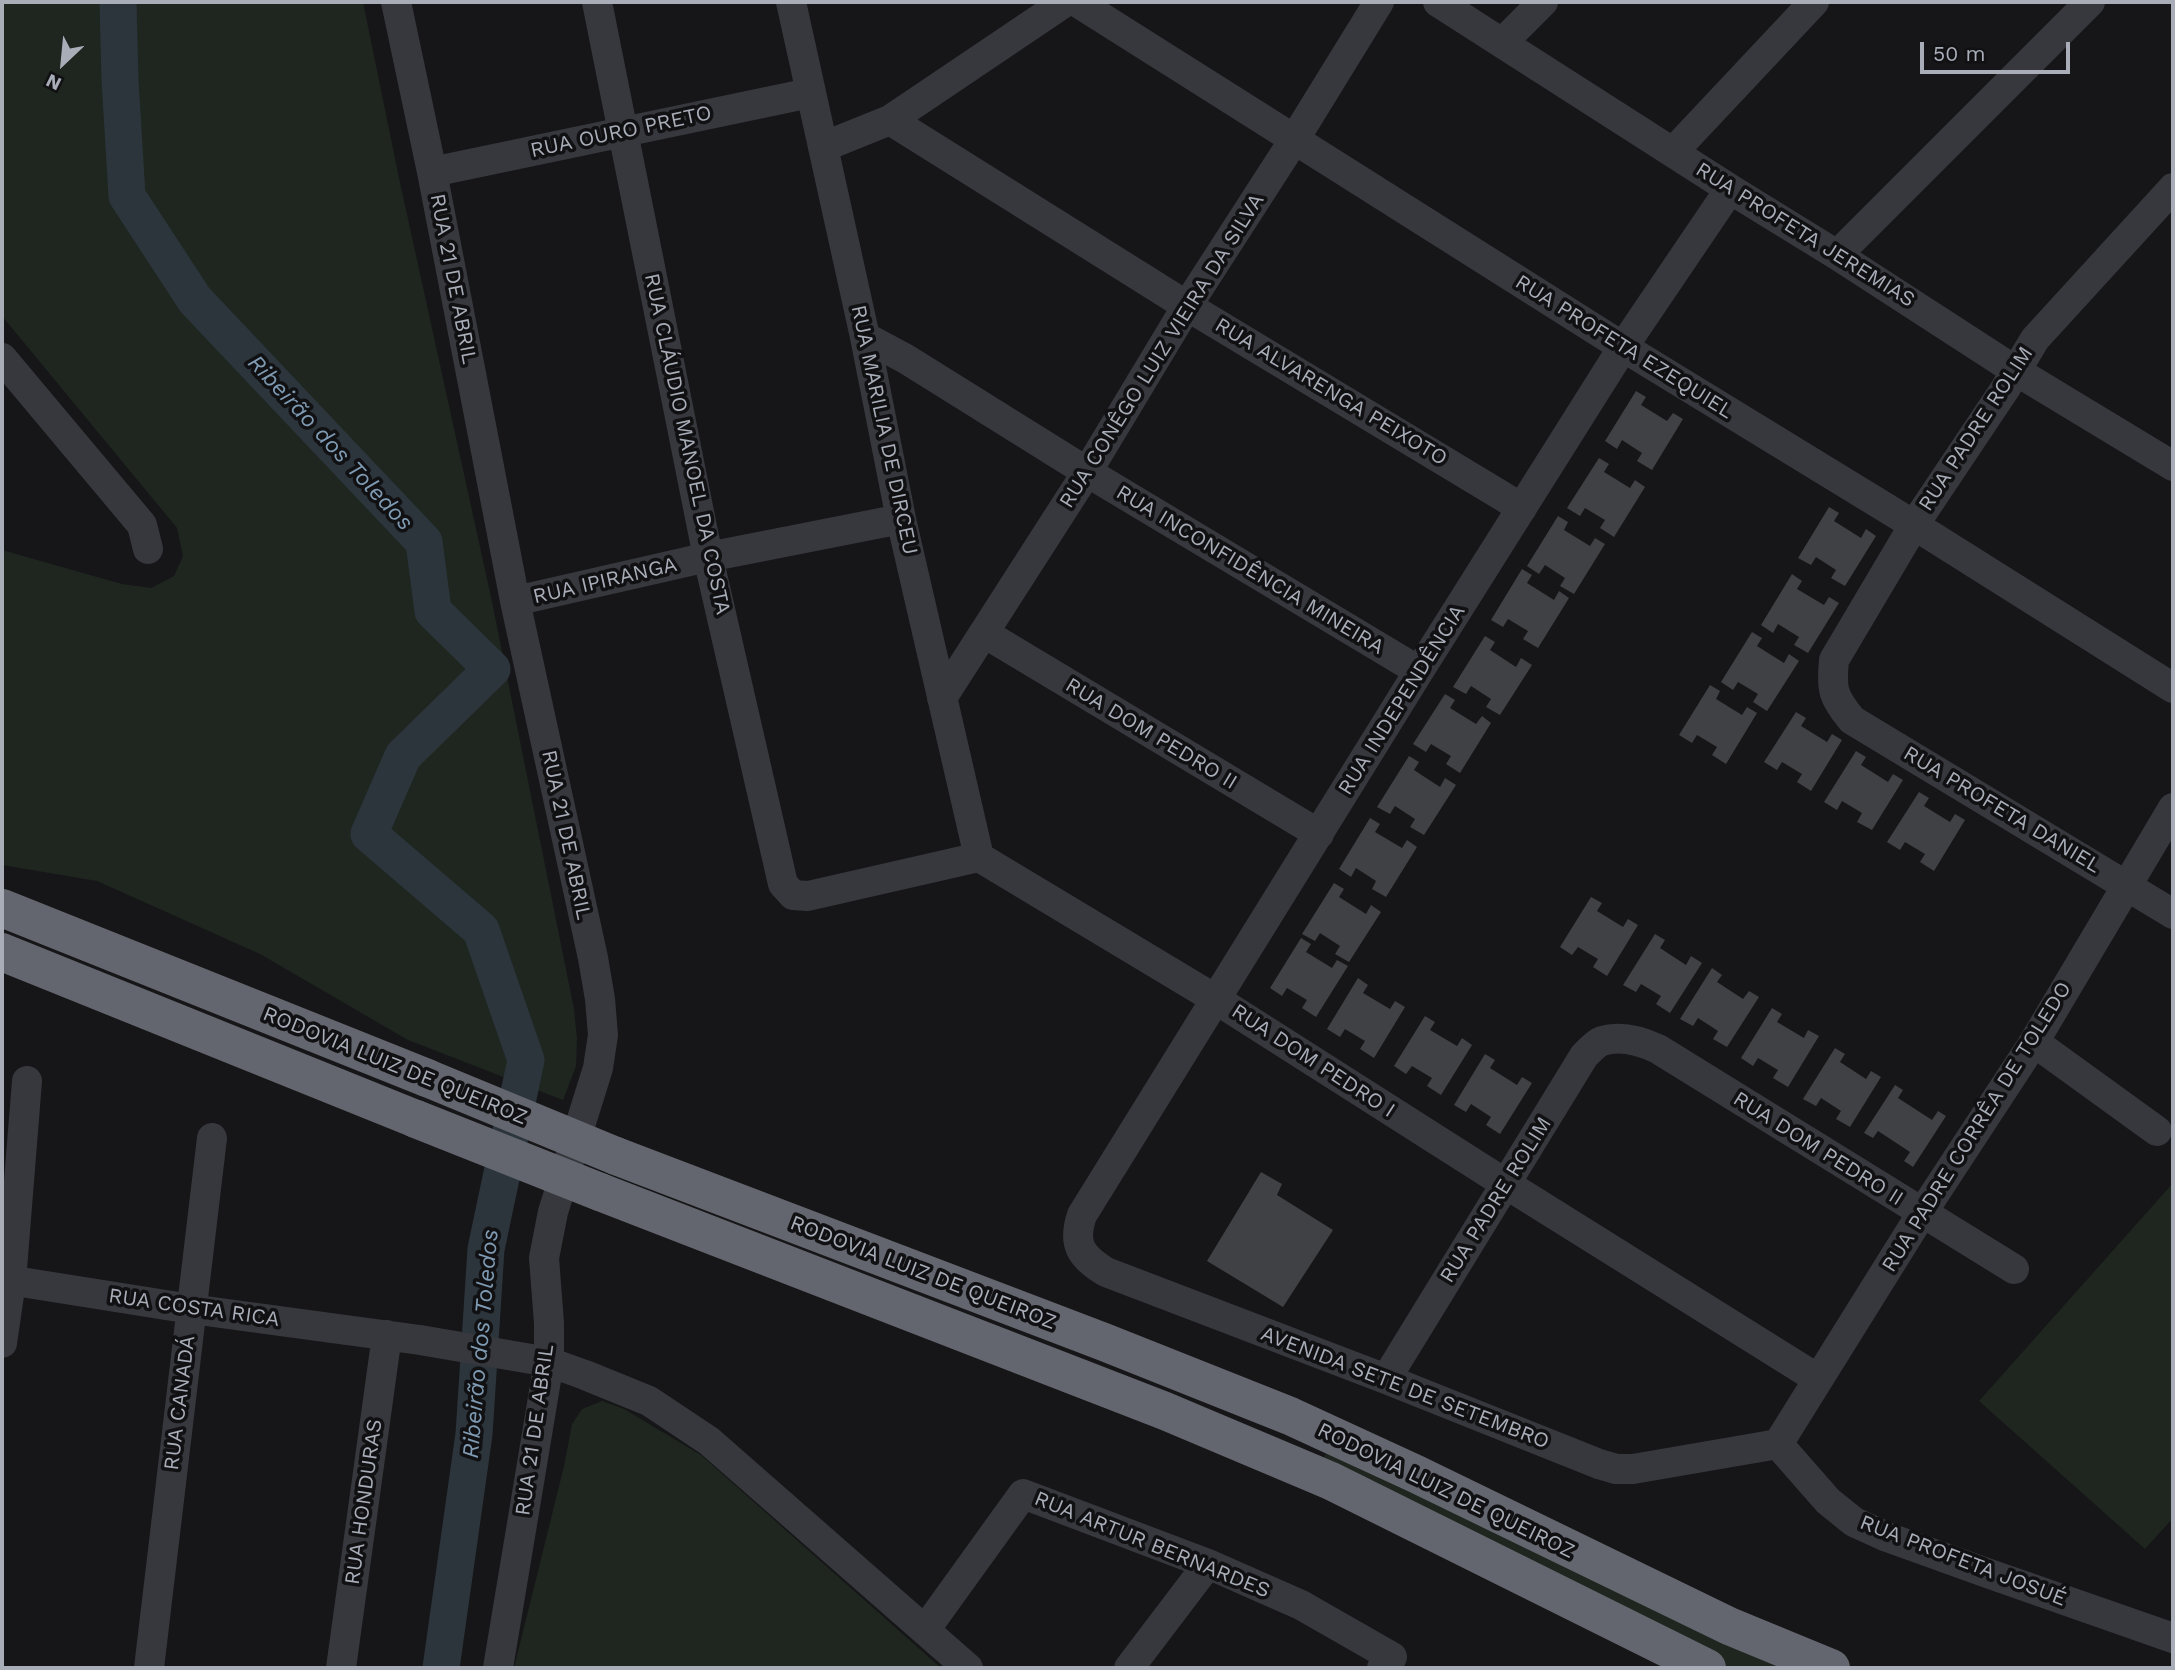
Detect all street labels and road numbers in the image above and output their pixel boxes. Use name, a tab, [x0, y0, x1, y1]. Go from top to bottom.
street label: RUA OURO PRETO	[528, 100, 714, 164]
street label: RUA PROFETA JEREMIAS	[1691, 157, 1919, 313]
street label: RUA CONÊGO LUIZ VIEIRA DA SILVA	[1054, 189, 1270, 513]
street label: RUA 21 DE ABRIL	[424, 192, 482, 366]
street label: RUA PROFETA EZEQUIEL	[1510, 269, 1738, 425]
street label: RUA CLÁUDIO MANOEL DA COSTA	[638, 271, 736, 617]
street label: RUA MARILIA DE DIRCEU	[845, 303, 923, 557]
street label: RUA ALVARENGA PEIXOTO	[1210, 313, 1452, 471]
street label: RUA PADRE ROLIM	[1913, 342, 2039, 516]
street label: RUA INCONFIDÊNCIA MINEIRA	[1111, 480, 1389, 660]
street label: RUA IPIRANGA	[531, 552, 679, 610]
street label: RUA INDEPENDÊNCIA	[1333, 600, 1471, 800]
street label: RUA DOM PEDRO II	[1061, 673, 1241, 795]
street label: RUA PROFETA DANIEL	[1899, 741, 2105, 879]
street label: RUA 21 DE ABRIL	[536, 748, 596, 922]
street label: RUA PADRE CORRÊA DE TOLEDO	[1877, 977, 2077, 1277]
street label: RUA DOM PEDRO I	[1227, 999, 1399, 1123]
street label: RODOVIA LUIZ DE QUEIROZ	[259, 1001, 531, 1131]
street label: RUA DOM PEDRO II	[1728, 1086, 1908, 1212]
street label: RUA PADRE ROLIM	[1435, 1112, 1557, 1288]
street label: RODOVIA LUIZ DE QUEIROZ	[786, 1211, 1060, 1335]
street label: RUA COSTA RICA	[107, 1284, 281, 1332]
street label: AVENIDA SETE DE SETEMBRO	[1257, 1321, 1553, 1455]
street label: RUA CANADÁ	[159, 1334, 201, 1472]
street label: RUA 21 DE ABRIL	[510, 1343, 560, 1517]
street label: RUA HONDURAS	[340, 1418, 388, 1586]
street label: RODOVIA LUIZ DE QUEIROZ	[1313, 1418, 1579, 1564]
street label: RUA ARTUR BERNARDES	[1031, 1486, 1273, 1604]
street label: RUA PROFETA JOSUÉ	[1856, 1510, 2070, 1612]

